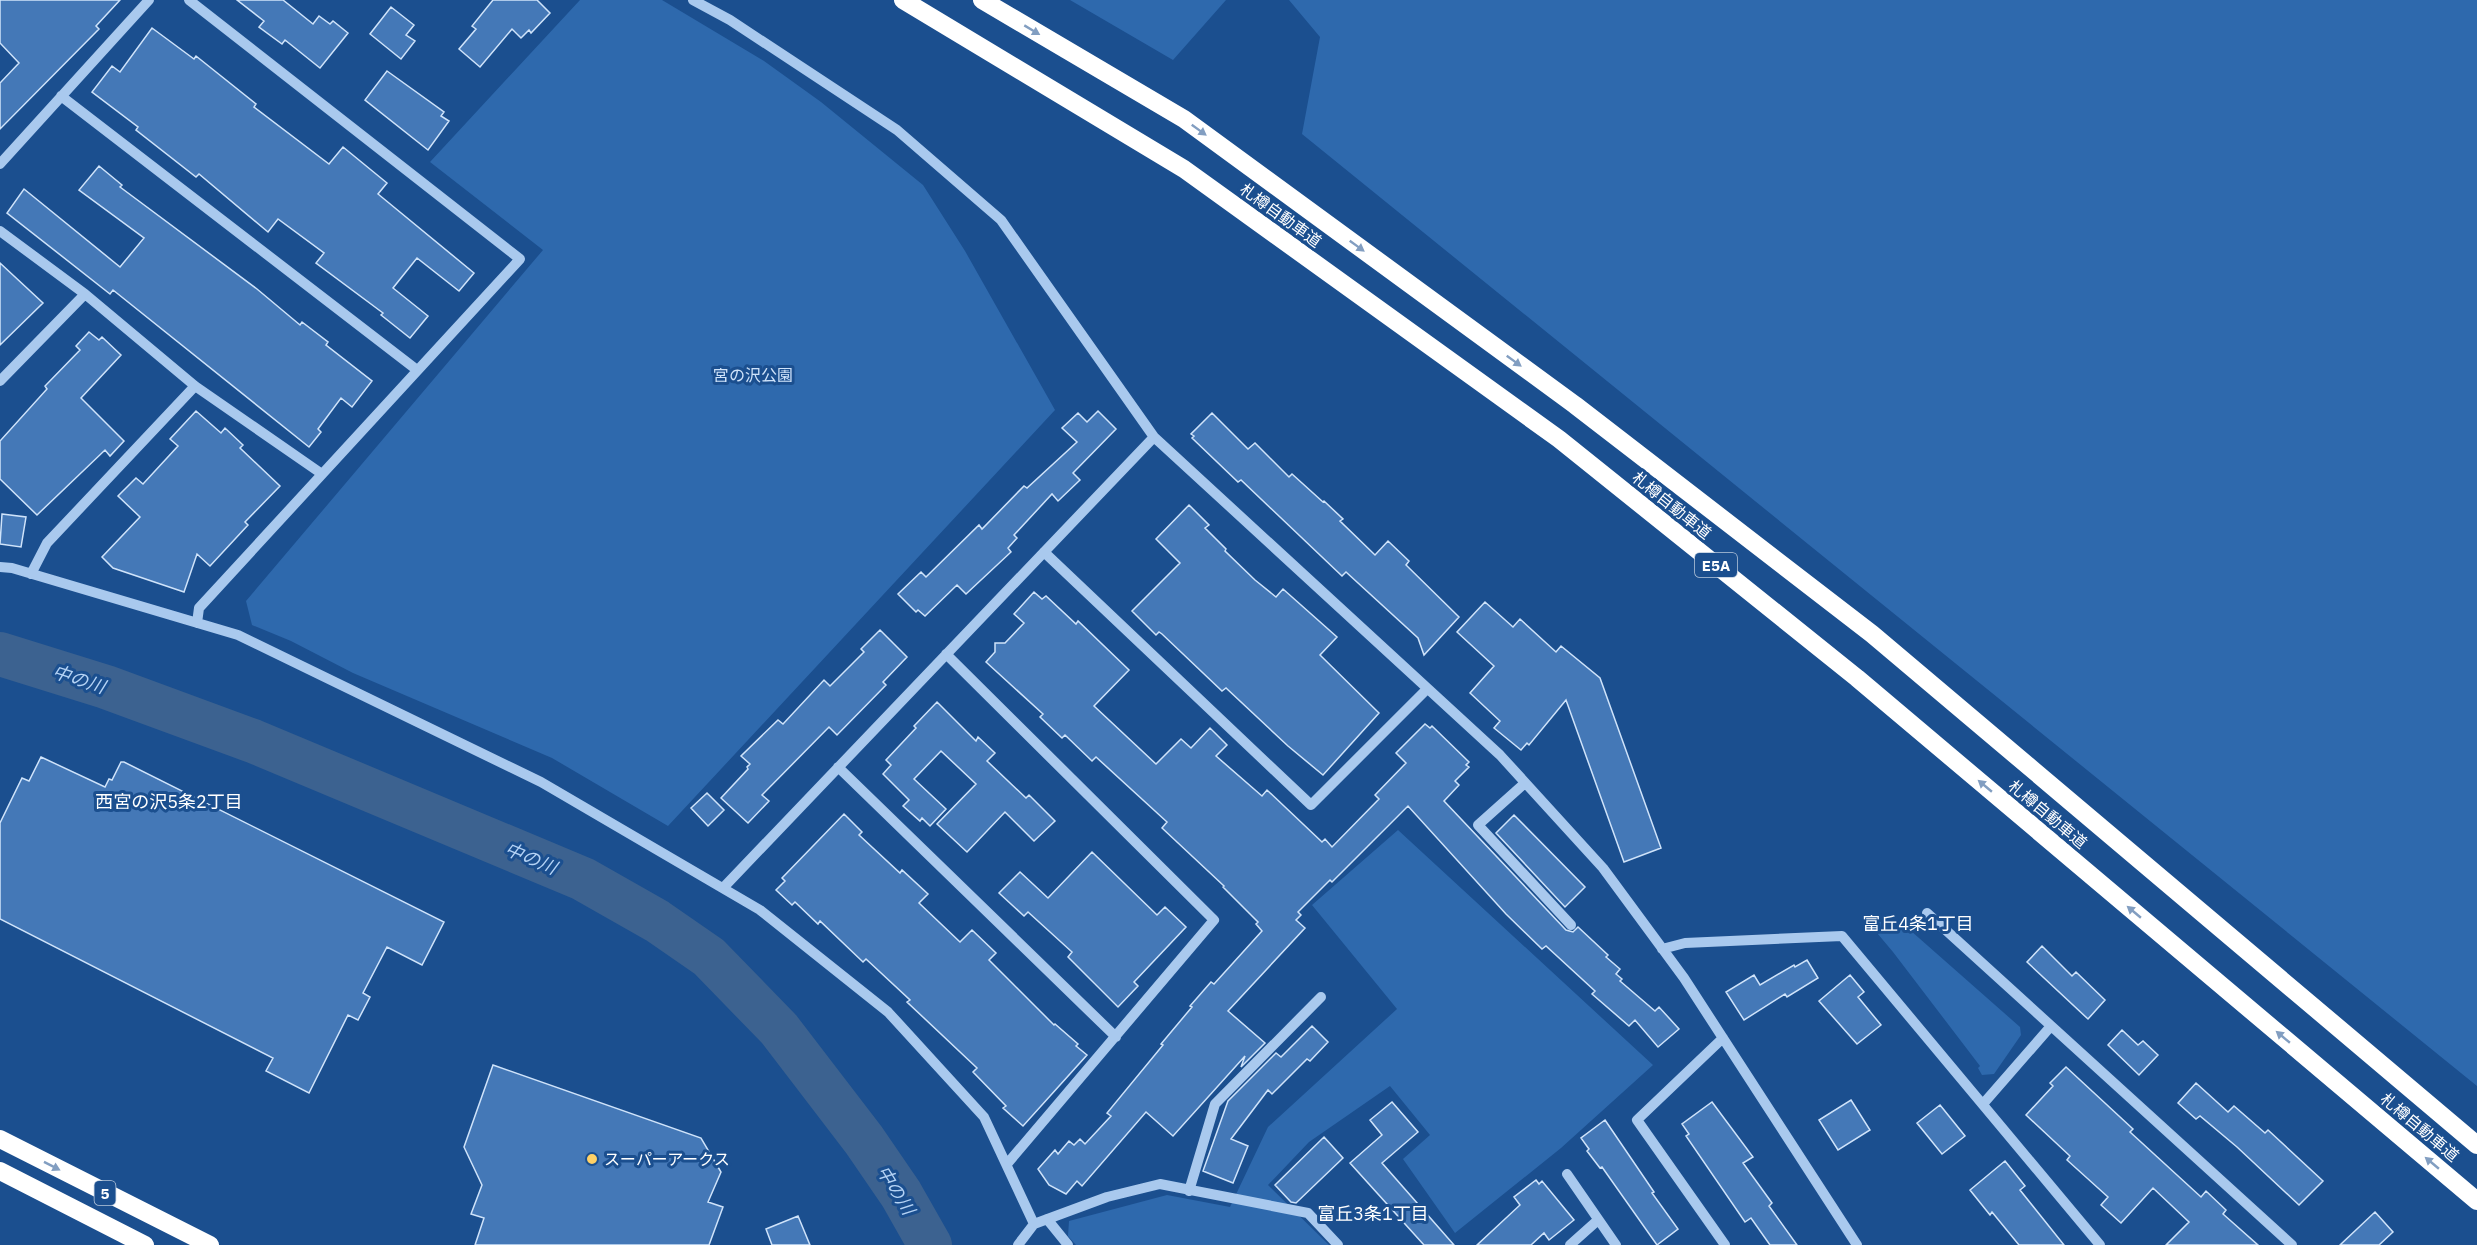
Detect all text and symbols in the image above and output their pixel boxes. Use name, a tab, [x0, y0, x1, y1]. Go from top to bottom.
one-way arrow	[1024, 24, 1040, 35]
one-way arrow	[1192, 124, 1207, 136]
street label: 札樽自動車道	[1236, 179, 1326, 251]
one-way arrow	[1349, 239, 1364, 251]
one-way arrow	[1507, 354, 1522, 366]
park label: 宮の沢公園	[713, 365, 793, 385]
street label: 札樽自動車道	[1628, 467, 1716, 543]
road number: E5A	[1695, 553, 1737, 577]
water label: 中の川	[50, 660, 110, 699]
street label: 札樽自動車道	[2005, 775, 2091, 853]
one-way arrow	[1978, 780, 1993, 793]
district label: 西宮の沢5条2丁目	[95, 790, 243, 813]
water label: 中の川	[502, 837, 562, 880]
one-way arrow	[2126, 905, 2142, 918]
district label: 富丘4条1丁目	[1862, 912, 1974, 935]
one-way arrow	[2276, 1031, 2291, 1044]
street label: 札樽自動車道	[2377, 1088, 2463, 1166]
place label: スーパーアークス	[604, 1149, 730, 1169]
marker: スーパーアークス	[585, 1152, 599, 1166]
one-way arrow	[2425, 1157, 2440, 1170]
one-way arrow	[44, 1161, 61, 1171]
water label: 中の川	[872, 1161, 921, 1221]
road number: 5	[94, 1181, 116, 1205]
district label: 富丘3条1丁目	[1317, 1202, 1429, 1225]

